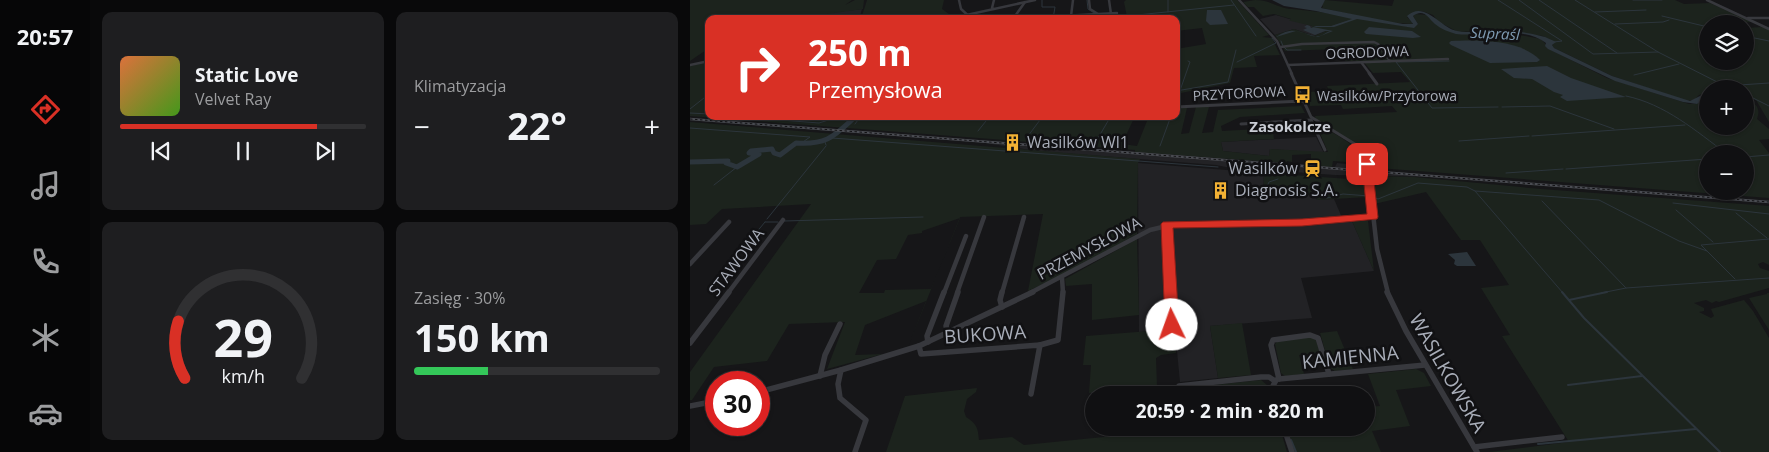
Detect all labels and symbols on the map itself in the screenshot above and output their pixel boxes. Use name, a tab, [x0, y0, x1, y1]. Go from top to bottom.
water label: Supraśl	[1470, 22, 1521, 44]
street label: OGRODOWA	[1325, 41, 1409, 63]
street label: PRZYTOROWA	[1192, 81, 1286, 105]
bus stop icon: Wasilków/Przytorowa	[1293, 85, 1313, 105]
place label: Wasilków/Przytorowa	[1317, 86, 1457, 105]
district label: Zasokolcze	[1249, 116, 1331, 136]
place label: Wasilków Wl1	[1027, 131, 1129, 153]
building icon: Wasilków Wl1	[1003, 132, 1023, 152]
pin	[1346, 143, 1388, 185]
place label: Wasilków	[1228, 157, 1299, 179]
station icon: Wasilków	[1302, 158, 1322, 178]
place label: Diagnosis S.A.	[1235, 179, 1338, 201]
building icon: Diagnosis S.A.	[1211, 180, 1231, 200]
street label: PRZEMYSŁOWA	[1033, 211, 1146, 285]
street label: STAWOWA	[703, 223, 769, 300]
position arrow	[1145, 298, 1197, 350]
street label: WASILKOWSKA	[1403, 309, 1493, 437]
street label: BUKOWA	[943, 318, 1027, 350]
street label: KAMIENNA	[1300, 339, 1400, 375]
speed limit sign: 30	[705, 371, 770, 436]

